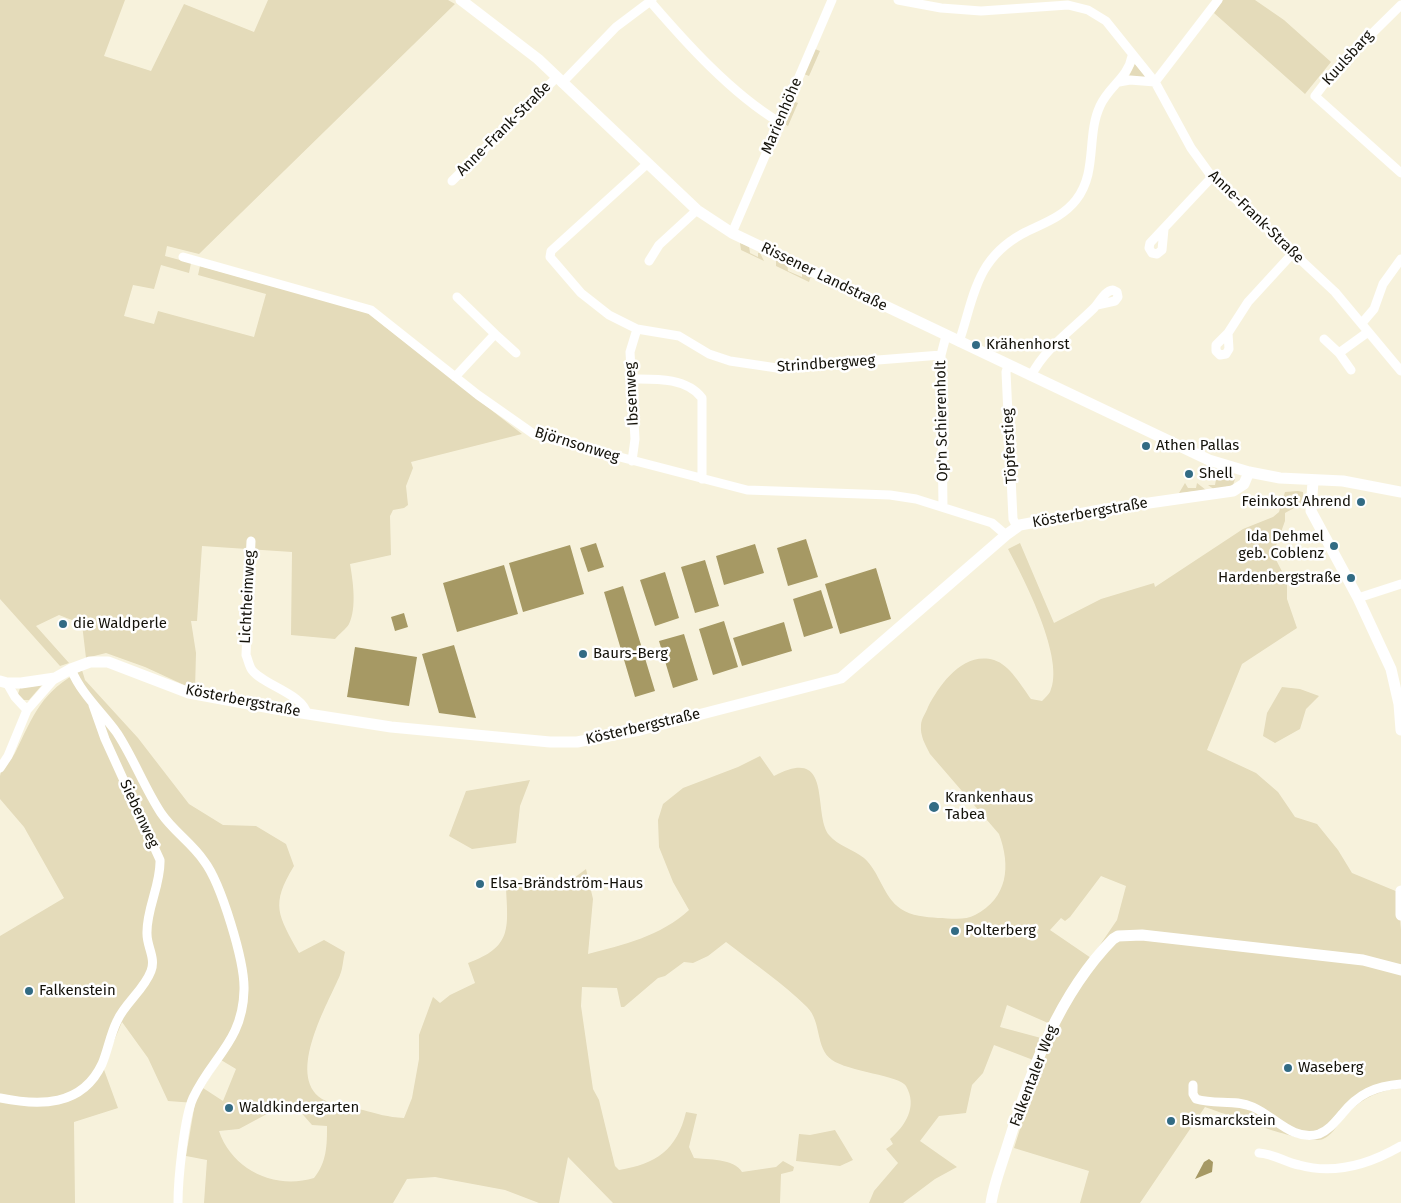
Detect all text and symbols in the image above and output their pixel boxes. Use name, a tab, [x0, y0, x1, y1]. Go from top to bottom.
street label: Kuulsbarg	[1319, 27, 1377, 89]
street label: Marienhöhe	[758, 75, 806, 157]
street label: Anne-Frank-Straße	[453, 78, 555, 180]
street label: Anne-Frank-Straße	[1204, 167, 1308, 267]
street label: Rissener Landstraße	[758, 239, 890, 315]
place label: Krähenhorst	[986, 336, 1070, 354]
marker: Krähenhorst	[970, 339, 982, 351]
street label: Strindbergweg	[776, 352, 876, 376]
street label: Op'n Schierenholt	[932, 360, 952, 482]
street label: Ibsenweg	[621, 362, 643, 426]
street label: Töpferstieg	[999, 408, 1021, 484]
street label: Björnsonweg	[532, 424, 622, 466]
place label: Athen Pallas	[1156, 437, 1239, 455]
marker: Athen Pallas	[1140, 440, 1152, 452]
place label: Shell	[1199, 465, 1233, 483]
marker: Shell	[1183, 468, 1195, 480]
place label: Feinkost Ahrend	[1242, 493, 1351, 511]
street label: Kösterbergstraße	[1031, 494, 1149, 532]
marker: Feinkost Ahrend	[1355, 496, 1367, 508]
place label: Ida Dehmel geb. Coblenz	[1238, 528, 1324, 563]
marker: Ida Dehmel geb. Coblenz	[1328, 540, 1340, 552]
street label: Lichtheimweg	[237, 550, 259, 644]
place label: Hardenbergstraße	[1218, 569, 1341, 587]
marker: Hardenbergstraße	[1345, 572, 1357, 584]
place label: die Waldperle	[73, 615, 167, 633]
marker: die Waldperle	[57, 618, 69, 630]
place label: Baurs-Berg	[593, 645, 668, 663]
marker: Baurs-Berg	[577, 648, 589, 660]
street label: Kösterbergstraße	[184, 681, 302, 721]
street label: Kösterbergstraße	[584, 705, 702, 749]
street label: Siebenweg	[115, 777, 163, 851]
place label: Krankenhaus Tabea	[945, 789, 1033, 824]
marker: Krankenhaus Tabea	[927, 800, 941, 814]
place label: Elsa-Brändström-Haus	[490, 875, 643, 893]
marker: Elsa-Brändström-Haus	[474, 878, 486, 890]
place label: Polterberg	[965, 922, 1036, 940]
marker: Polterberg	[949, 925, 961, 937]
place label: Falkenstein	[39, 982, 116, 1000]
marker: Falkenstein	[23, 985, 35, 997]
street label: Falkentaler Weg	[1006, 1023, 1062, 1129]
place label: Waseberg	[1298, 1059, 1364, 1077]
marker: Waseberg	[1282, 1062, 1294, 1074]
place label: Waldkindergarten	[239, 1099, 359, 1117]
marker: Waldkindergarten	[223, 1102, 235, 1114]
place label: Bismarckstein	[1181, 1112, 1276, 1130]
marker: Bismarckstein	[1165, 1115, 1177, 1127]

